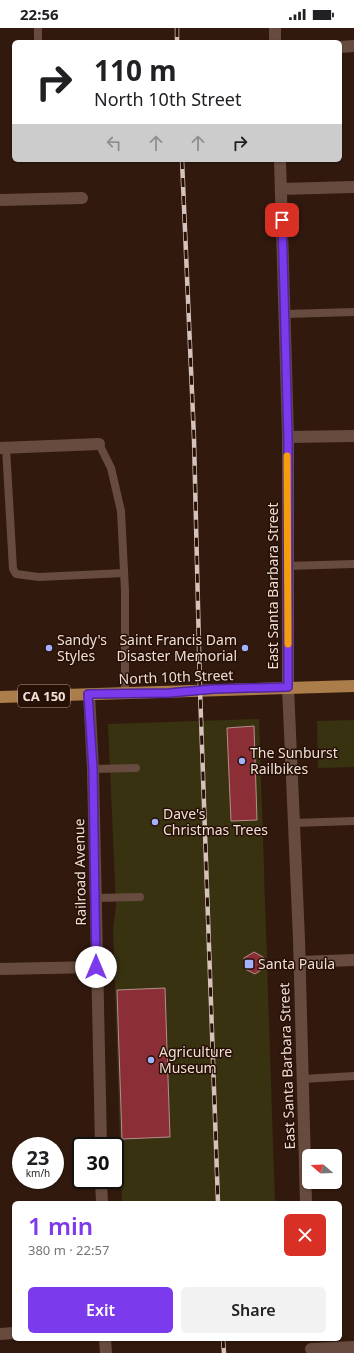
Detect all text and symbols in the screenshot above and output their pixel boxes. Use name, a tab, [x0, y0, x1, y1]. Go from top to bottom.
text: 22:56	[20, 4, 59, 24]
text: 110 m	[94, 51, 177, 89]
icon: right	[28, 56, 80, 108]
text: North 10th Street	[94, 87, 241, 111]
icon: left	[103, 132, 125, 154]
icon: ahead	[145, 132, 167, 154]
icon: ahead	[187, 132, 209, 154]
icon: right	[229, 132, 251, 154]
pin	[265, 203, 299, 237]
icon: arrive	[271, 209, 293, 231]
street label: East Santa Barbara Street	[263, 502, 282, 670]
place label: Sandy's Styles	[57, 630, 107, 665]
place label: Saint Francis Dam Disaster Memorial	[117, 630, 237, 665]
marker: Sandy's Styles	[44, 643, 54, 653]
marker: Saint Francis Dam Disaster Memorial	[240, 643, 250, 653]
street label: North 10th Street	[118, 665, 234, 688]
road number: CA 150	[18, 685, 70, 707]
place label: The Sunburst Railbikes	[250, 743, 338, 778]
marker: The Sunburst Railbikes	[237, 756, 247, 766]
place label: Dave's Christmas Trees	[163, 804, 268, 839]
marker: Dave's Christmas Trees	[150, 817, 160, 827]
street label: Railroad Avenue	[69, 818, 90, 926]
position arrow	[75, 946, 117, 988]
place label: Santa Paula	[258, 954, 335, 973]
marker: Santa Paula	[243, 958, 255, 970]
street label: East Santa Barbara Street	[274, 982, 299, 1150]
place label: Agriculture Museum	[159, 1042, 232, 1077]
marker: Agriculture Museum	[146, 1055, 156, 1065]
speed limit sign: 30	[72, 1137, 124, 1189]
text: 23	[27, 1144, 49, 1171]
north arrow	[302, 1149, 342, 1189]
map controls	[302, 1149, 342, 1189]
text: km/h	[26, 1166, 50, 1180]
text: 1 min	[28, 1209, 93, 1242]
button: close	[284, 1214, 326, 1256]
text: 380 m · 22:57	[28, 1241, 109, 1259]
button: Exit	[28, 1287, 173, 1333]
button: Share	[181, 1287, 326, 1333]

